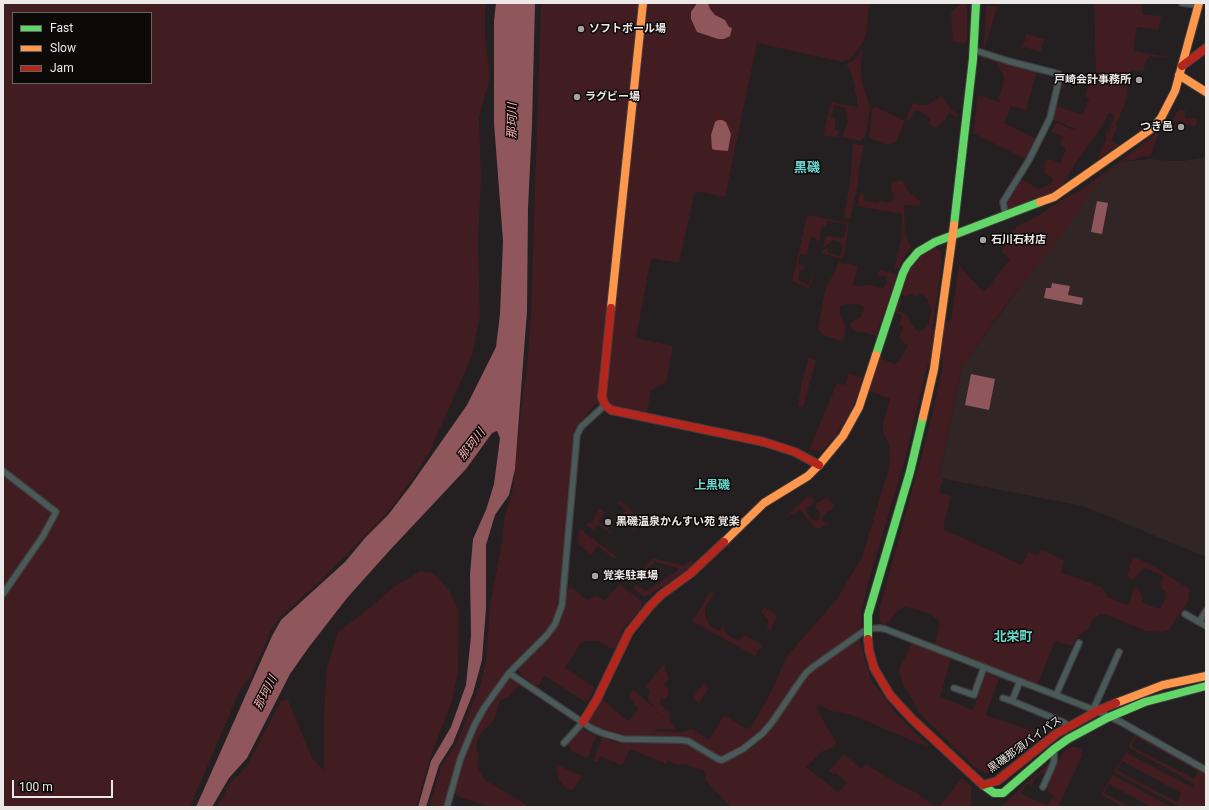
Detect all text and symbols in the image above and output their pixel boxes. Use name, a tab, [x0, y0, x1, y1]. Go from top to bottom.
legend	[12, 12, 152, 84]
text: Fast	[50, 21, 73, 35]
place label: ソフトボール場	[589, 22, 666, 36]
marker: ソフトボール場	[576, 24, 586, 34]
text: Slow	[50, 41, 76, 55]
text: Jam	[50, 61, 74, 75]
place label: 戸崎会計事務所	[1054, 73, 1131, 87]
marker: 戸崎会計事務所	[1134, 75, 1144, 85]
place label: ラグビー場	[585, 90, 640, 104]
marker: ラグビー場	[572, 92, 582, 102]
water label: 那珂川	[505, 103, 521, 139]
place label: つき邑	[1140, 120, 1173, 134]
marker: つき邑	[1176, 122, 1186, 132]
district label: 黒磯	[794, 161, 820, 177]
place label: 石川石材店	[991, 233, 1046, 247]
marker: 石川石材店	[978, 235, 988, 245]
water label: 那珂川	[455, 426, 489, 464]
district label: 上黒磯	[694, 479, 730, 493]
place label: 黒磯温泉かんすい苑 覚楽	[616, 515, 740, 529]
marker: 黒磯温泉かんすい苑 覚楽	[603, 517, 613, 527]
place label: 覚楽駐車場	[603, 569, 658, 583]
marker: 覚楽駐車場	[590, 571, 600, 581]
district label: 北栄町	[994, 630, 1032, 646]
water label: 那珂川	[251, 674, 281, 712]
street label: 黒磯那須バイパス	[986, 714, 1064, 776]
scale bar	[14, 772, 115, 798]
text: 100 m	[19, 780, 53, 794]

